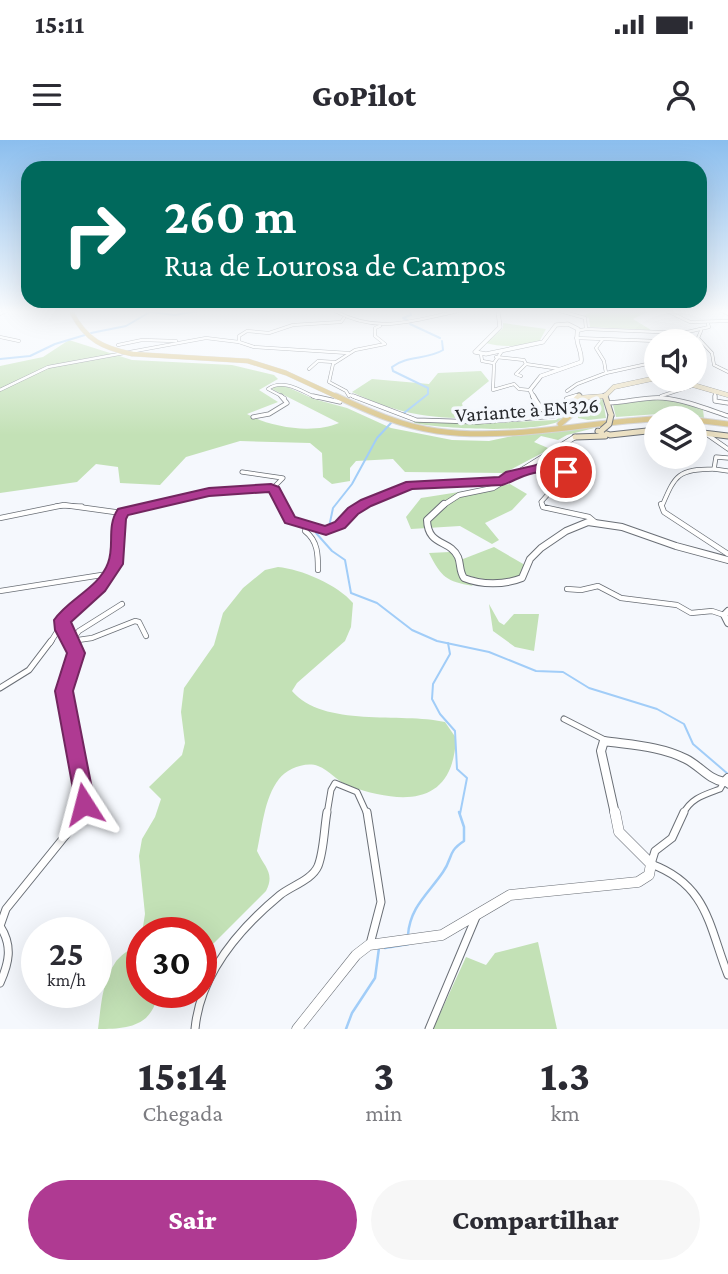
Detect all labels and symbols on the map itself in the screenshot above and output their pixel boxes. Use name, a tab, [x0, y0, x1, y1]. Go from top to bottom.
street label: Variante à EN326	[454, 393, 600, 427]
pin	[536, 442, 596, 502]
position arrow	[47, 767, 121, 841]
speed limit sign: 30	[126, 917, 217, 1008]

